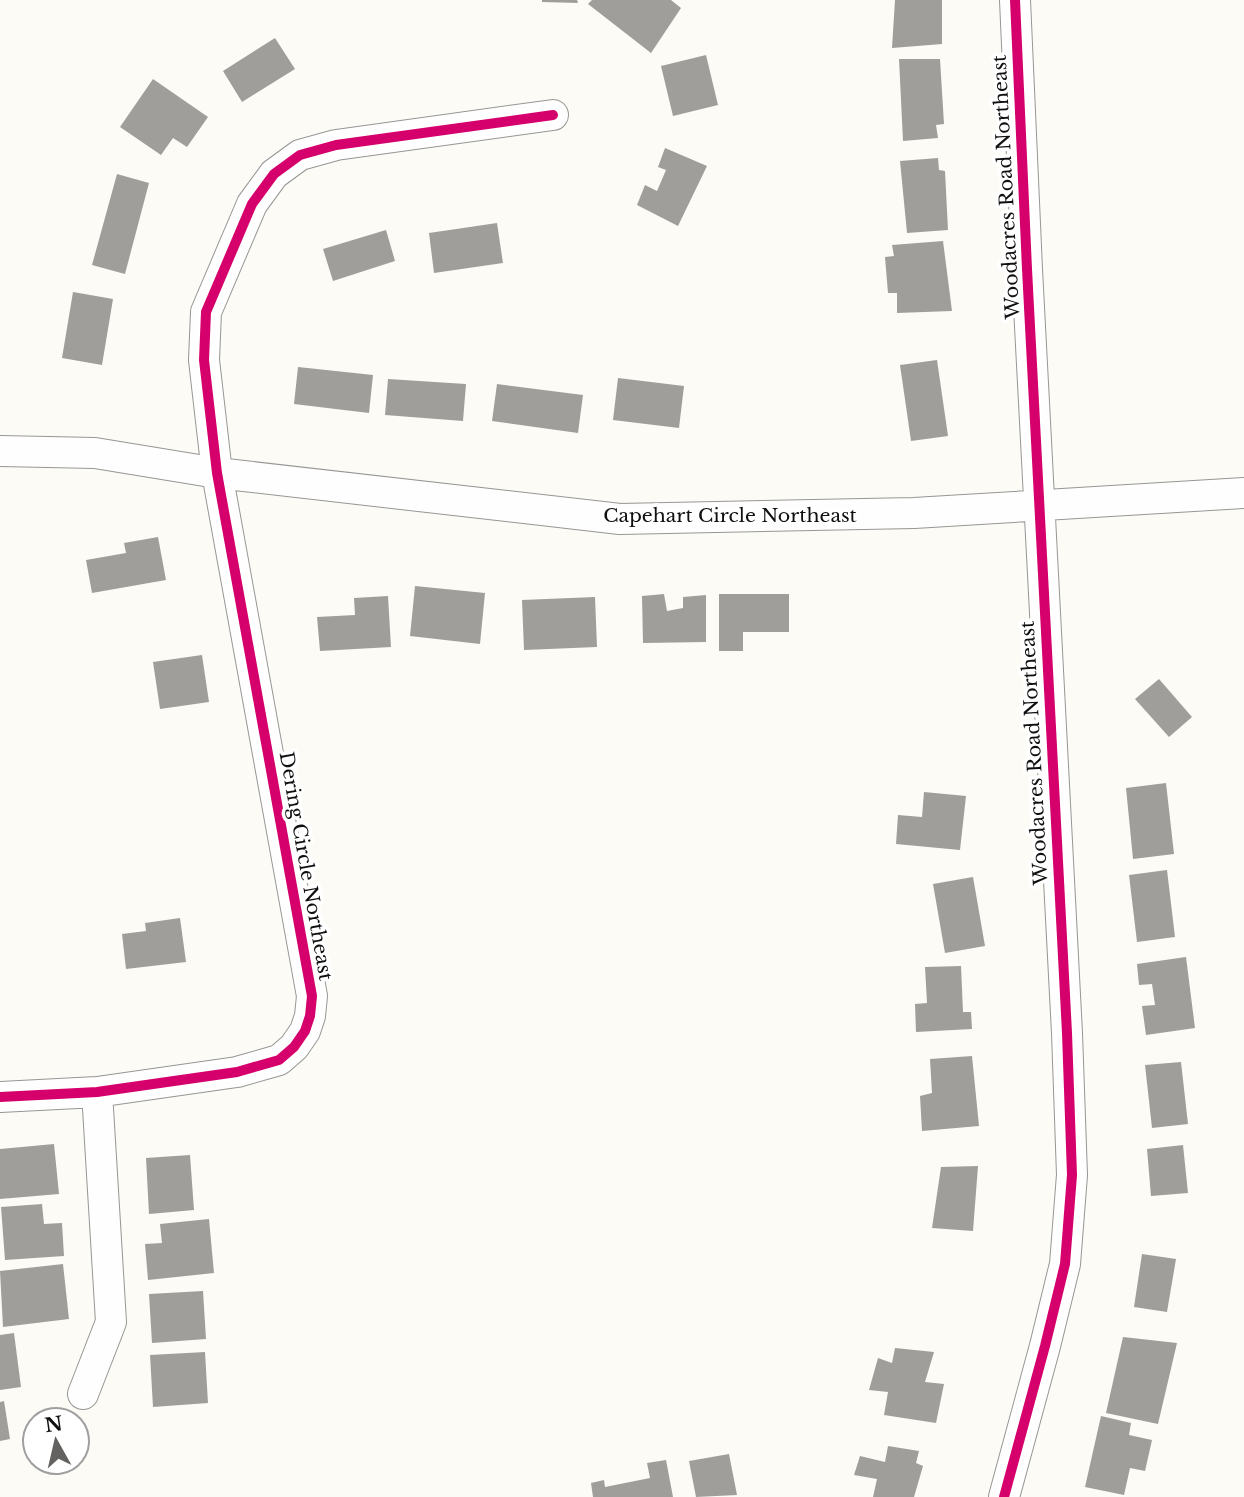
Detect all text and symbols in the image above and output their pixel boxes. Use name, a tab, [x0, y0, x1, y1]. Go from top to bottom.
street label: Woodacres Road Northeast	[988, 53, 1024, 321]
street label: Capehart Circle Northeast	[603, 504, 858, 527]
street label: Woodacres Road Northeast	[1016, 619, 1052, 887]
street label: Dering Circle Northeast	[275, 750, 338, 983]
north arrow	[21, 1406, 91, 1476]
text: N	[43, 1412, 64, 1437]

